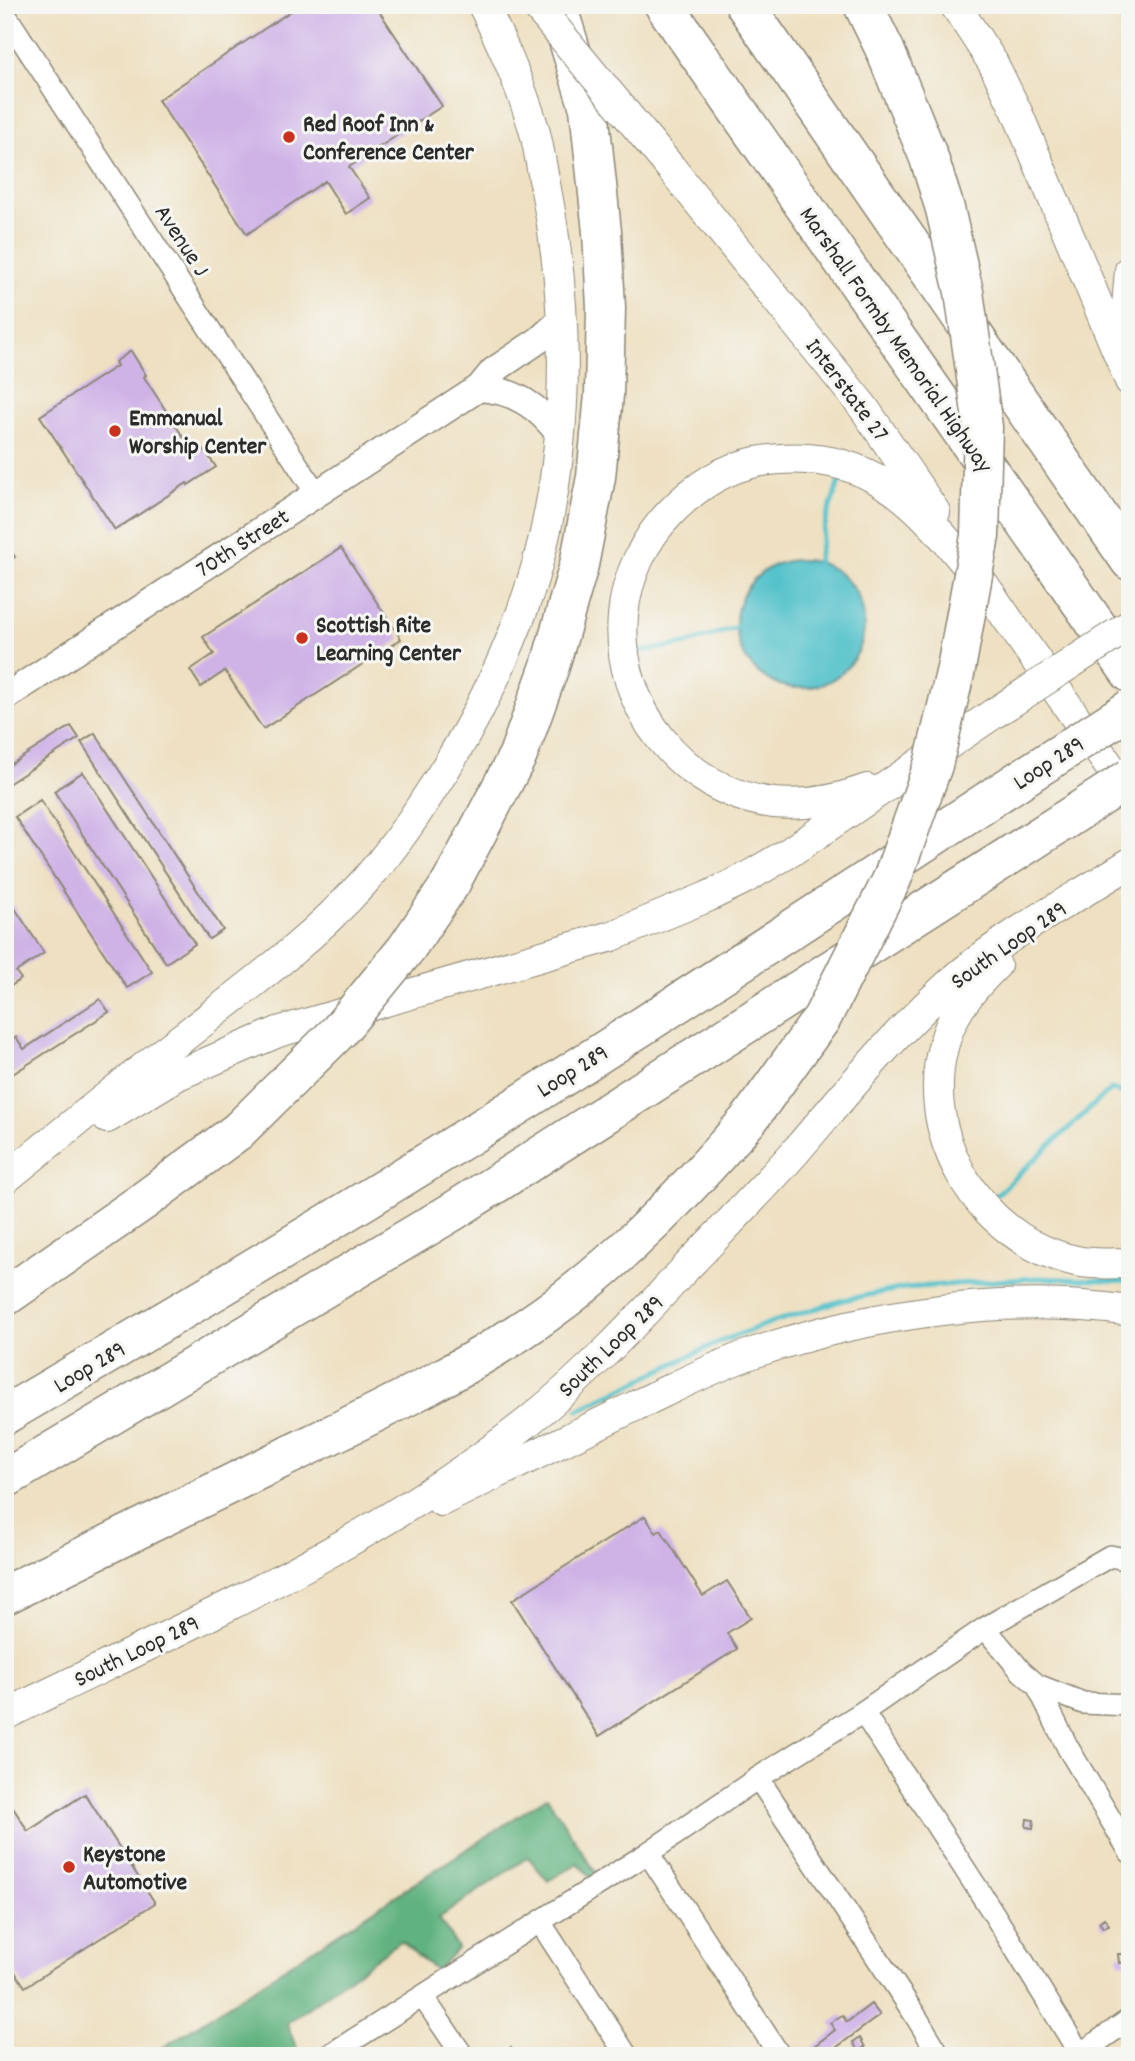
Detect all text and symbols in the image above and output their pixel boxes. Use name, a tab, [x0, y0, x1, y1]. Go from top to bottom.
place label: Red Roof Inn & Conference Center	[303, 109, 475, 171]
marker: Red Roof Inn & Conference Center	[281, 129, 297, 145]
street label: Avenue J	[144, 199, 217, 284]
street label: Marshall Formby Memorial Highway	[789, 201, 1000, 482]
street label: Interstate 27	[795, 332, 896, 450]
place label: Emmanual Worship Center	[129, 403, 267, 465]
marker: Emmanual Worship Center	[107, 423, 123, 439]
street label: 70th Street	[190, 501, 297, 588]
place label: Scottish Rite Learning Center	[316, 610, 462, 672]
marker: Scottish Rite Learning Center	[294, 630, 310, 646]
street label: Loop 289	[1007, 729, 1092, 800]
street label: South Loop 289	[944, 894, 1075, 999]
street label: Loop 289	[531, 1037, 616, 1108]
street label: South Loop 289	[551, 1288, 673, 1407]
street label: Loop 289	[48, 1334, 133, 1403]
street label: South Loop 289	[69, 1608, 206, 1698]
place label: Keystone Automotive	[83, 1839, 187, 1901]
marker: Keystone Automotive	[61, 1859, 77, 1875]

